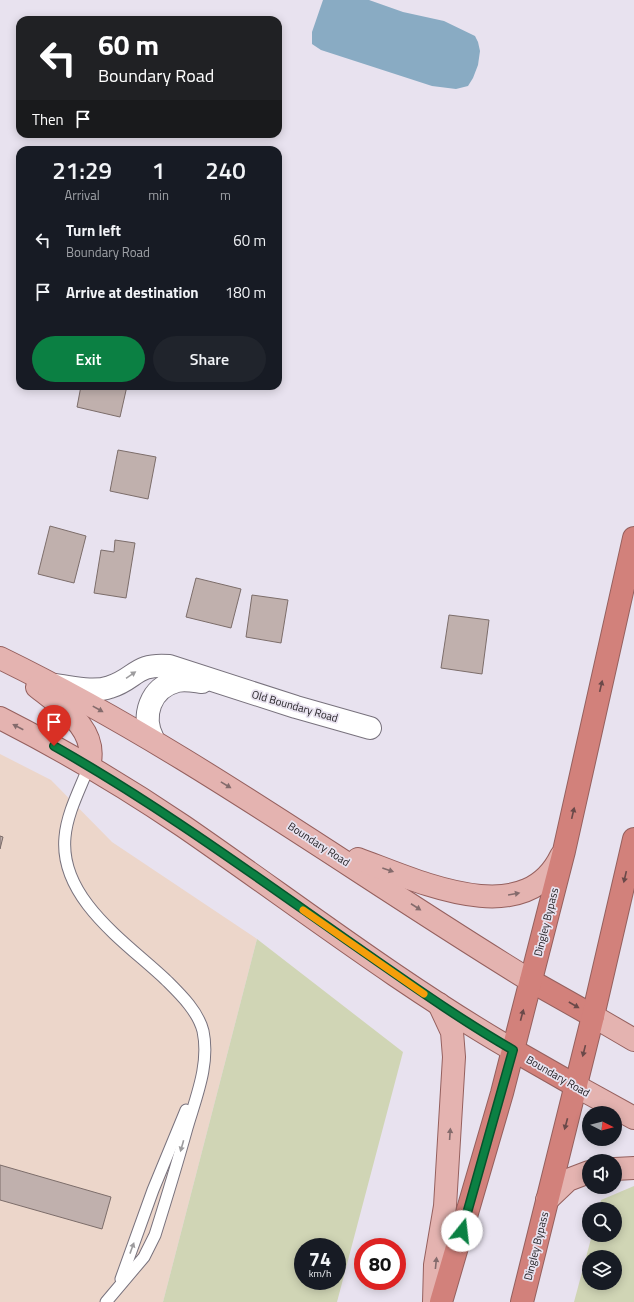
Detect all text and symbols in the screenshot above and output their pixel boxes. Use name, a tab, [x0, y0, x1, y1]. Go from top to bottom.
text: 60 m	[98, 23, 159, 66]
icon: left	[32, 32, 84, 84]
text: Boundary Road	[98, 62, 214, 89]
text: Then	[32, 108, 64, 131]
icon: arrive	[72, 108, 94, 130]
text: 21:29	[52, 152, 112, 188]
text: 1	[152, 152, 165, 188]
text: 240	[205, 152, 246, 188]
text: Arrival	[64, 185, 100, 205]
text: min	[148, 185, 169, 205]
text: m	[220, 185, 231, 205]
text: Turn left	[66, 219, 121, 242]
icon: left	[32, 229, 54, 251]
text: 60 m	[233, 229, 266, 252]
text: Boundary Road	[66, 242, 150, 262]
icon: arrive	[32, 281, 54, 303]
text: Arrive at destination	[66, 281, 199, 304]
text: 180 m	[225, 281, 266, 304]
button: Exit	[32, 336, 145, 382]
button: Share	[153, 336, 266, 382]
one-way arrow	[126, 671, 136, 679]
one-way arrow	[598, 680, 604, 692]
street label: Old Boundary Road	[250, 686, 340, 726]
pin	[37, 705, 71, 746]
one-way arrow	[92, 706, 104, 713]
icon: arrive	[43, 711, 65, 733]
one-way arrow	[12, 724, 24, 731]
one-way arrow	[220, 782, 232, 789]
one-way arrow	[570, 807, 576, 819]
street label: Boundary Road	[285, 818, 353, 870]
one-way arrow	[382, 867, 394, 873]
one-way arrow	[622, 871, 628, 883]
street label: Dingley Bypass	[530, 886, 562, 958]
one-way arrow	[508, 890, 520, 896]
one-way arrow	[410, 904, 422, 911]
one-way arrow	[568, 1002, 580, 1009]
one-way arrow	[519, 1009, 525, 1021]
one-way arrow	[581, 1045, 587, 1057]
street label: Boundary Road	[523, 1051, 593, 1101]
north arrow	[582, 1106, 622, 1146]
map controls	[582, 1106, 622, 1290]
one-way arrow	[563, 1118, 569, 1130]
one-way arrow	[447, 1128, 454, 1140]
one-way arrow	[179, 1140, 185, 1152]
button: sound	[582, 1154, 622, 1194]
button: search	[582, 1202, 622, 1242]
position arrow	[441, 1210, 483, 1252]
street label: Dingley Bypass	[520, 1210, 552, 1282]
speed limit sign: 80	[354, 1238, 406, 1290]
one-way arrow	[129, 1241, 135, 1253]
text: 74	[309, 1243, 331, 1274]
button: layers	[582, 1250, 622, 1290]
one-way arrow	[432, 1257, 439, 1269]
text: km/h	[309, 1266, 331, 1281]

